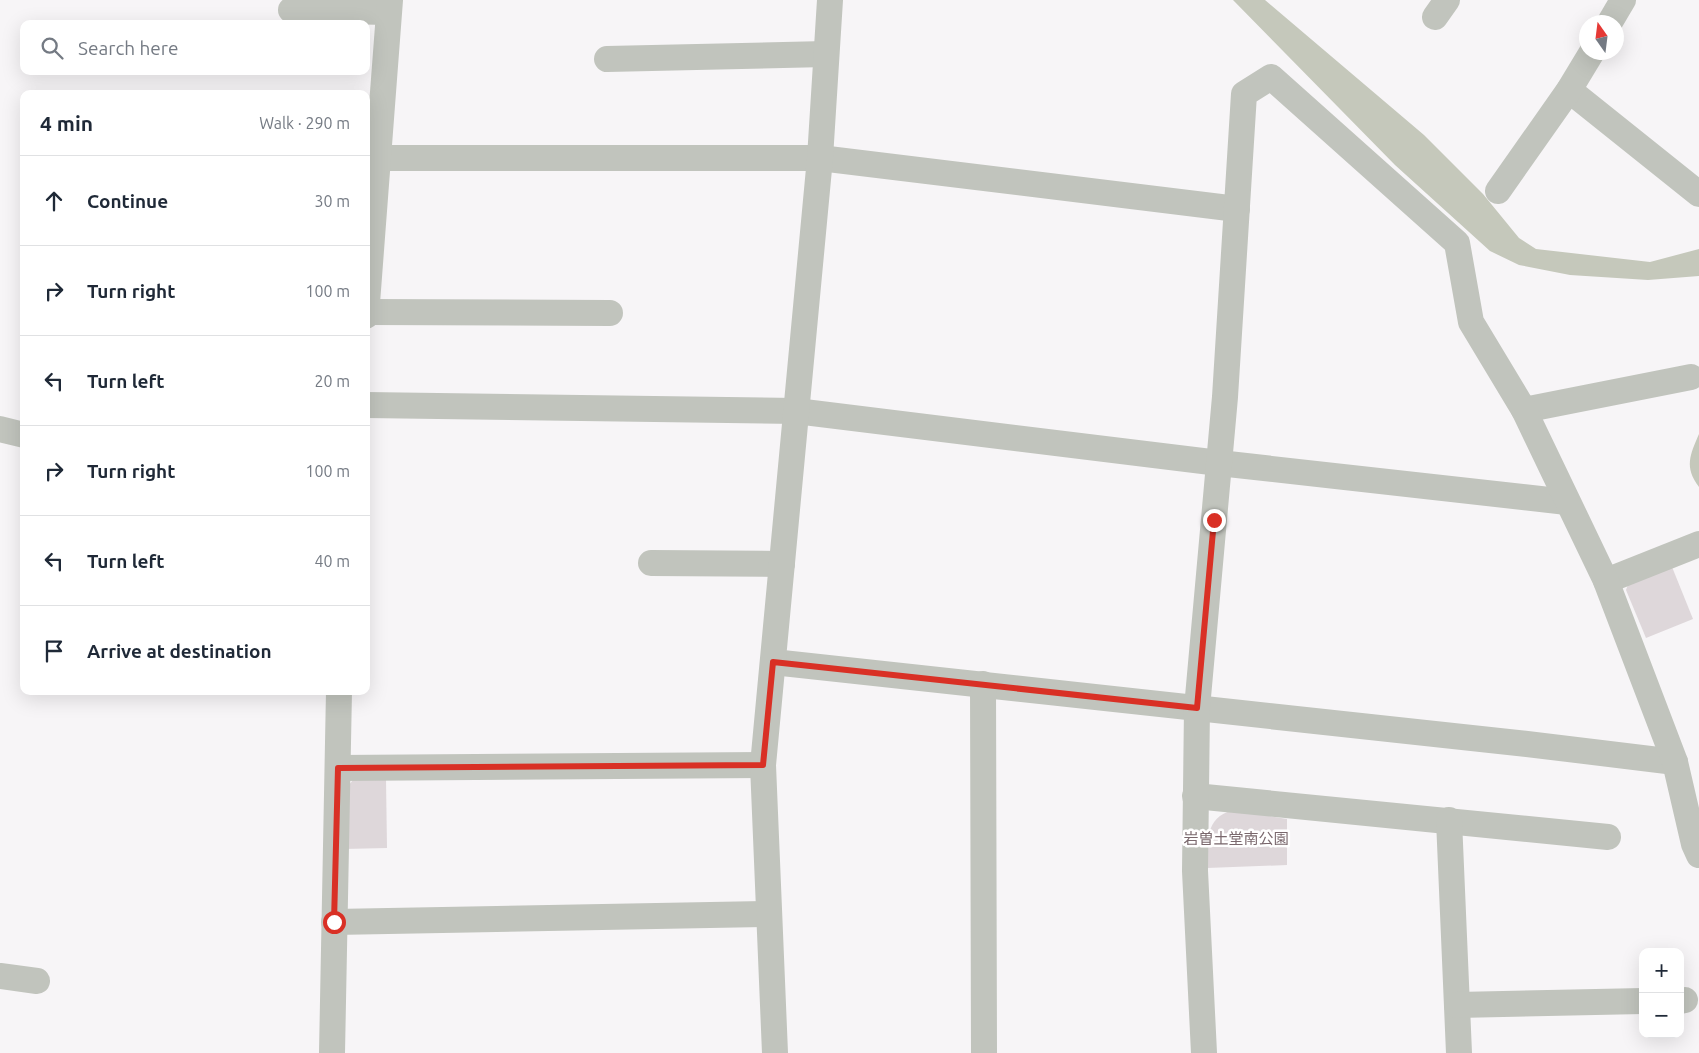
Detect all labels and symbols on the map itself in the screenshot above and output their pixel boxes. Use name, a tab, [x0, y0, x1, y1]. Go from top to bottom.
north arrow	[1579, 15, 1624, 60]
route end	[1203, 509, 1226, 532]
park label: 岩曽土堂南公園	[1183, 830, 1289, 847]
route start	[323, 911, 346, 934]

